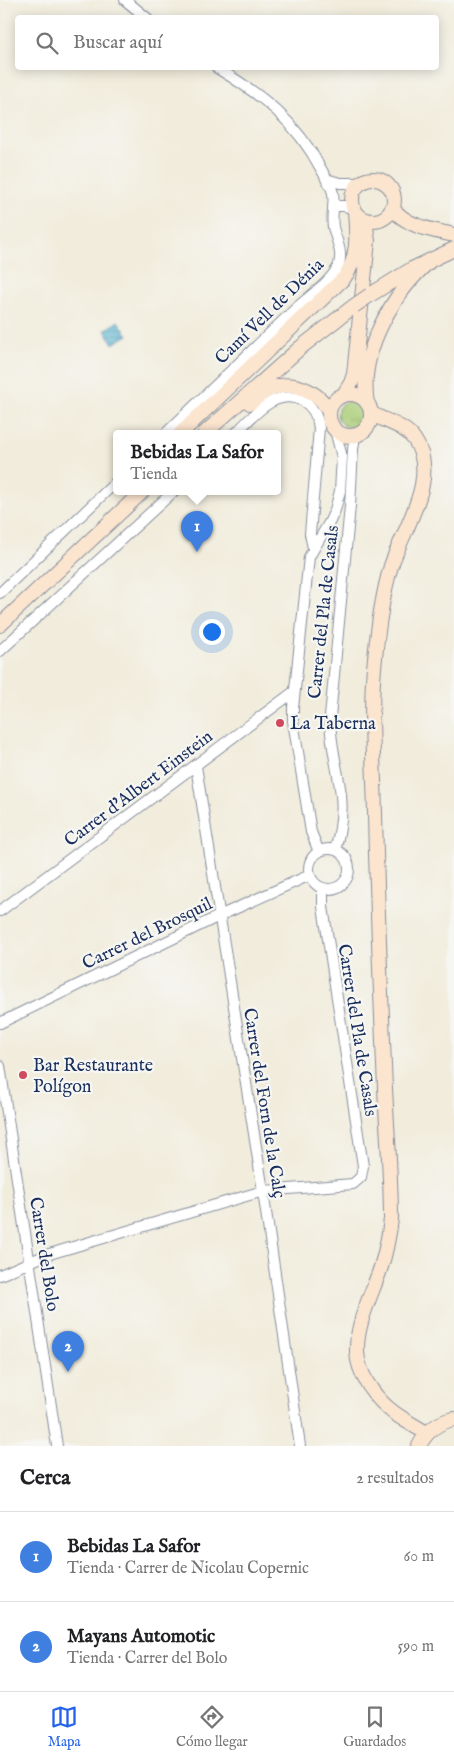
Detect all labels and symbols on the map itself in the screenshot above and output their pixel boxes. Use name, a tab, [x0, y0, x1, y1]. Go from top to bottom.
street label: Camí Vell de Dénia	[211, 254, 330, 370]
pin: 1	[181, 511, 213, 552]
street label: Carrer del Pla de Casals	[304, 524, 345, 700]
your location	[199, 619, 225, 645]
place label: La Taberna	[290, 713, 376, 736]
marker: La Taberna	[274, 717, 286, 729]
street label: Carrer d'Albert Einstein	[60, 726, 218, 853]
street label: Carrer del Brosquil	[79, 893, 217, 976]
street label: Carrer del Pla de Casals	[332, 942, 382, 1118]
street label: Carrer del Forn de la Calç	[237, 1007, 290, 1200]
place label: Bar Restaurante Polígon	[33, 1055, 153, 1099]
marker: Bar Restaurante Polígon	[17, 1069, 29, 1081]
street label: Carrer del Bolo	[23, 1195, 64, 1313]
pin: 2	[52, 1331, 84, 1372]

